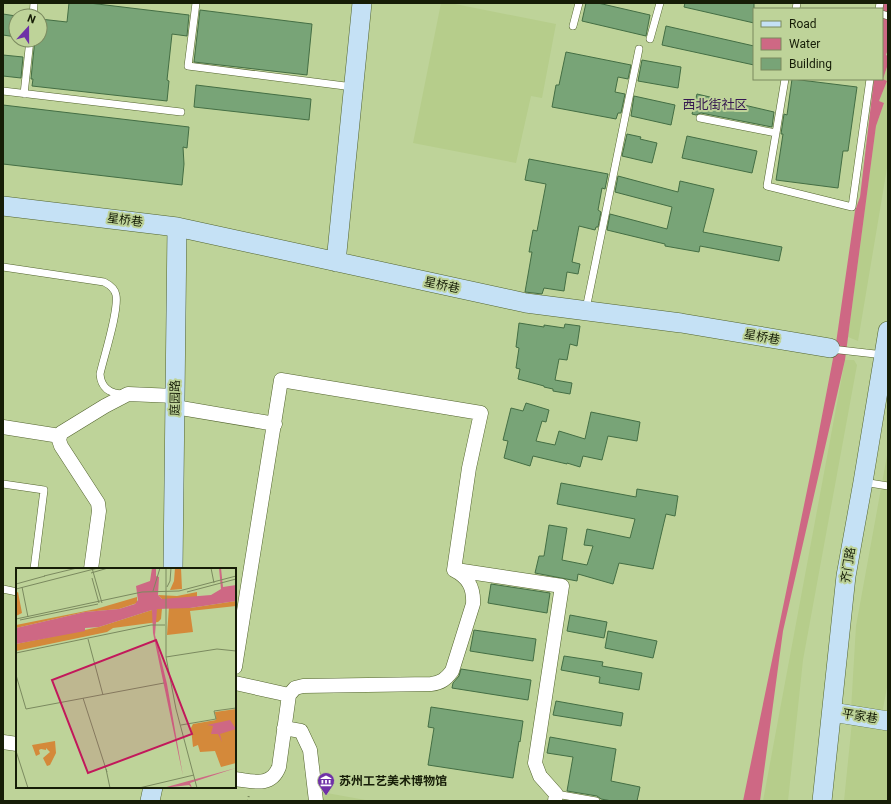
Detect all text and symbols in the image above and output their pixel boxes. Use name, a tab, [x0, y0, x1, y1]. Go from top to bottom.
north arrow	[8, 8, 48, 48]
legend	[753, 8, 883, 80]
text: N	[25, 12, 38, 27]
text: Road	[789, 17, 817, 31]
text: Water	[789, 37, 820, 51]
text: Building	[789, 57, 832, 71]
district label: 西北街社区	[682, 97, 748, 112]
street label: 星桥巷	[106, 211, 144, 229]
street label: 星桥巷	[423, 274, 461, 296]
street label: 星桥巷	[743, 327, 781, 347]
street label: 庭园路	[168, 380, 182, 416]
street label: 齐门路	[838, 546, 858, 584]
inset map	[16, 568, 236, 788]
street label: 平家巷	[841, 706, 879, 726]
museum icon: 苏州工艺美术博物馆	[316, 771, 336, 796]
place label: 苏州工艺美术博物馆	[339, 774, 447, 788]

